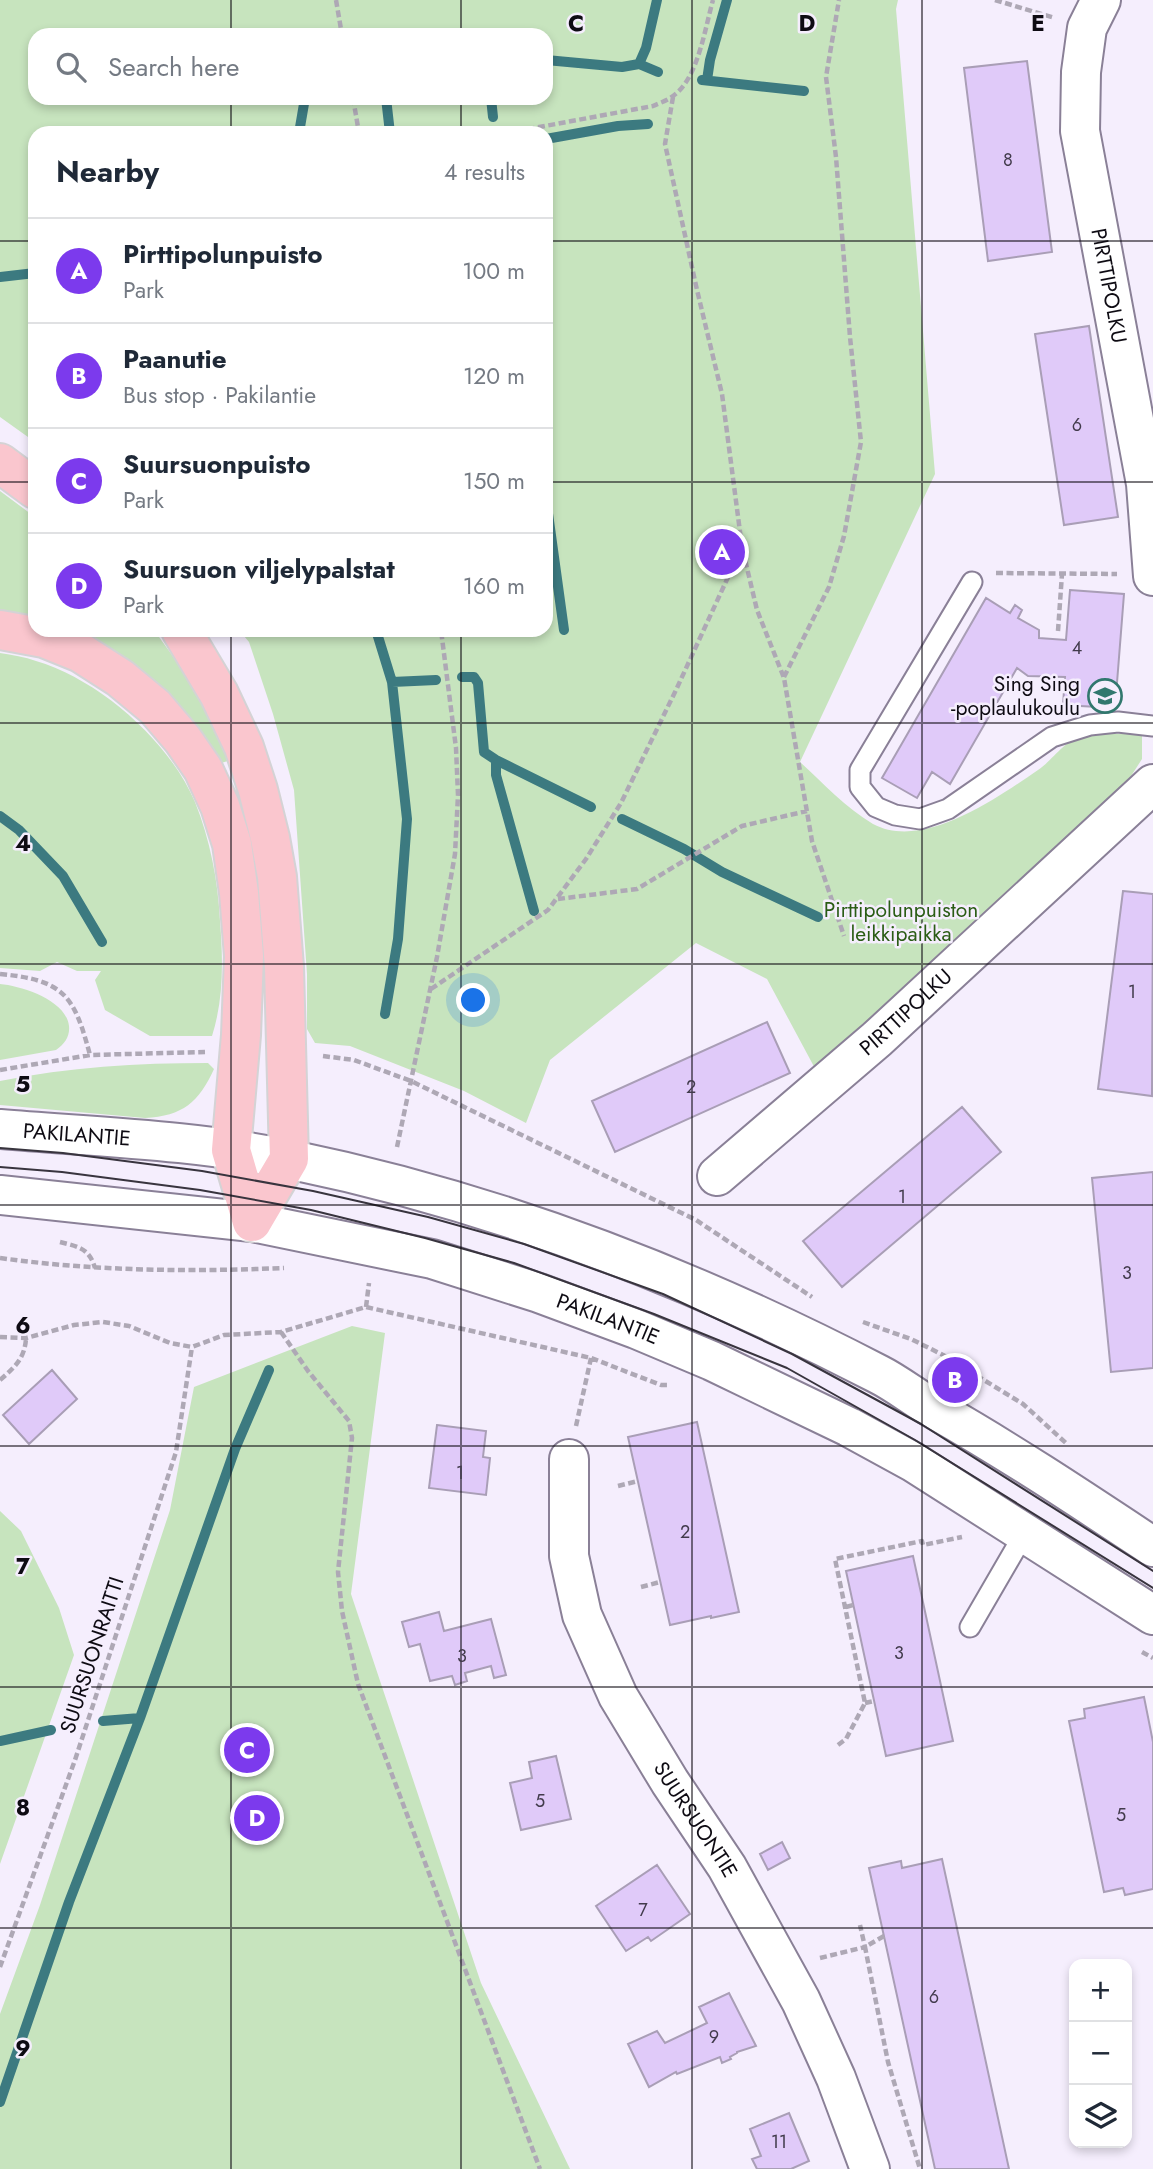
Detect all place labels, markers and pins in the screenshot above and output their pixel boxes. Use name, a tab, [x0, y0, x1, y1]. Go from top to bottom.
pin: A	[699, 526, 745, 578]
place label: Sing Sing -poplaulukoulu	[951, 669, 1080, 723]
school or university icon: Sing Sing -poplaulukoulu	[1086, 677, 1124, 715]
pin: B	[932, 1354, 978, 1406]
pin: C	[224, 1724, 270, 1776]
pin: D	[234, 1792, 280, 1844]

